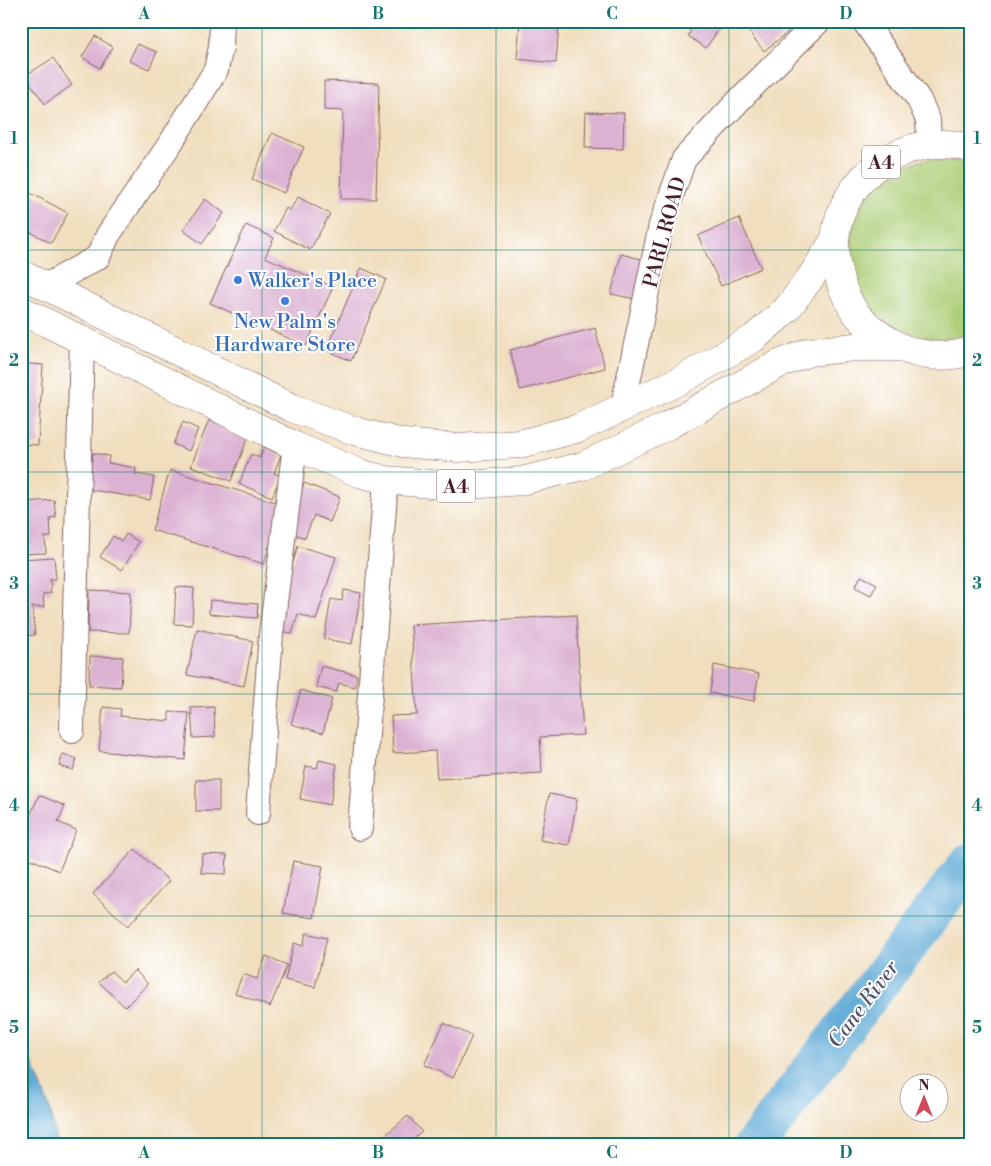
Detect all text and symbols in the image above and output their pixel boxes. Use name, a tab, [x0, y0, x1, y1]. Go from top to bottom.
text: A	[137, 4, 150, 24]
text: B	[372, 4, 384, 24]
text: C	[606, 4, 618, 24]
text: D	[840, 4, 853, 24]
text: 1	[10, 129, 18, 149]
text: 1	[973, 129, 981, 149]
road number: A4	[862, 146, 900, 178]
street label: PARL ROAD	[639, 174, 692, 291]
place label: Walker's Place	[247, 269, 377, 294]
marker: Walker's Place	[232, 274, 244, 286]
marker: New Palm's Hardware Store	[279, 295, 291, 307]
place label: New Palm's Hardware Store	[214, 310, 356, 358]
text: 2	[9, 351, 19, 371]
text: 2	[972, 351, 982, 371]
road number: A4	[437, 470, 475, 502]
text: 3	[9, 574, 19, 594]
text: 3	[972, 574, 982, 594]
text: 4	[9, 796, 20, 816]
text: 4	[972, 796, 983, 816]
water label: Cane River	[823, 955, 906, 1053]
text: 5	[9, 1018, 19, 1038]
text: 5	[972, 1018, 982, 1038]
north arrow	[898, 1074, 948, 1124]
text: N	[918, 1077, 930, 1095]
text: A	[137, 1143, 150, 1163]
text: B	[372, 1143, 384, 1163]
text: C	[606, 1143, 618, 1163]
text: D	[840, 1143, 853, 1163]

